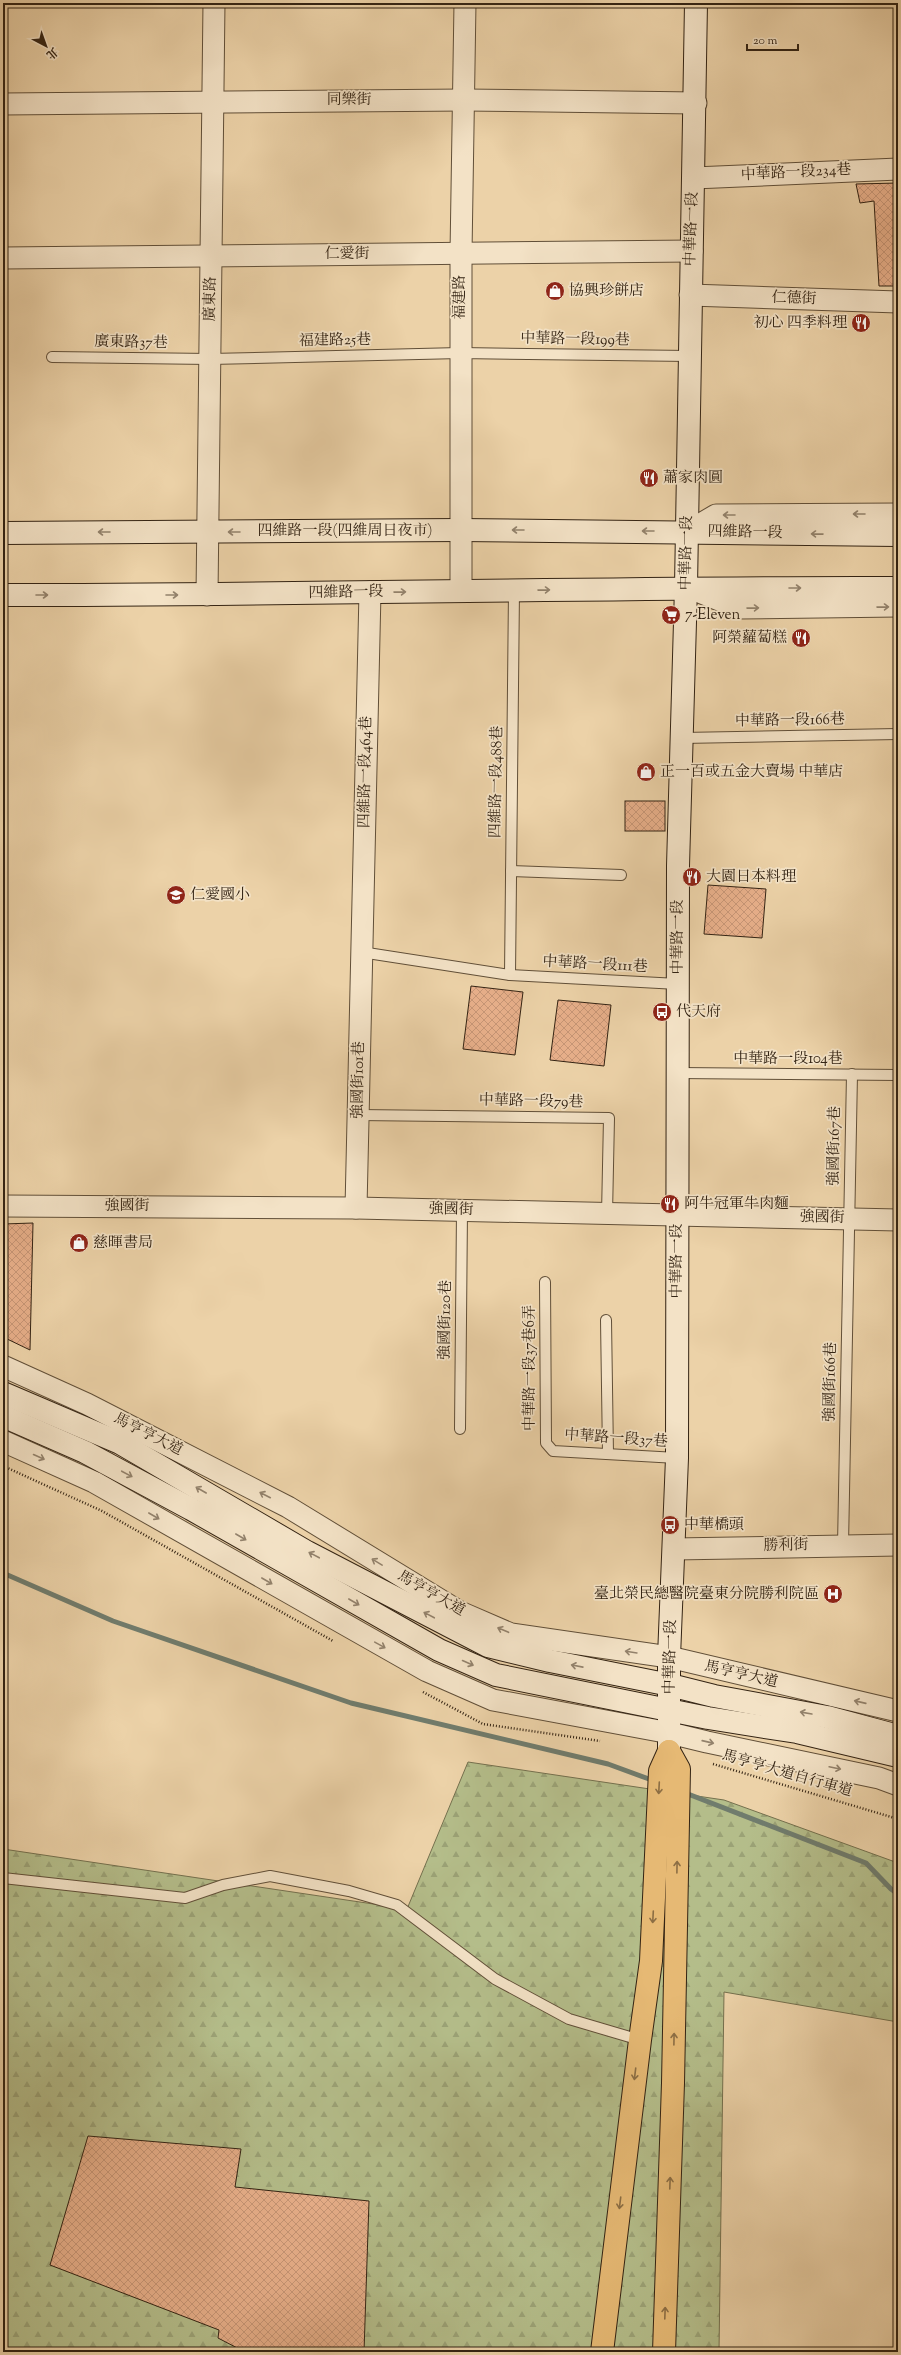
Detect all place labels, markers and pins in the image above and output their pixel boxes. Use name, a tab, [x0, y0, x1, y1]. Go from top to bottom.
shop icon: 協興珍餅店	[544, 280, 566, 302]
place label: 協興珍餅店	[569, 281, 644, 302]
restaurant icon: 初心 四季料理	[850, 312, 872, 334]
place label: 初心 四季料理	[754, 313, 848, 334]
restaurant icon: 蕭家肉圓	[638, 467, 660, 489]
place label: 蕭家肉圓	[663, 468, 723, 489]
supermarket icon: 7-Eleven	[660, 604, 682, 626]
place label: 7-Eleven	[685, 605, 741, 626]
restaurant icon: 阿榮蘿蔔糕	[790, 627, 812, 649]
place label: 阿榮蘿蔔糕	[712, 628, 787, 649]
shop icon: 正一百或五金大賣場 中華店	[635, 761, 657, 783]
place label: 正一百或五金大賣場 中華店	[660, 762, 843, 783]
restaurant icon: 大園日本料理	[681, 866, 703, 888]
place label: 大園日本料理	[706, 867, 797, 888]
school or university icon: 仁愛國小	[165, 884, 187, 906]
place label: 仁愛國小	[190, 885, 250, 906]
bus stop icon: 代天府	[651, 1001, 673, 1023]
place label: 代天府	[676, 1002, 721, 1023]
restaurant icon: 阿牛冠軍牛肉麵	[659, 1193, 681, 1215]
place label: 阿牛冠軍牛肉麵	[684, 1194, 789, 1215]
shop icon: 慈暉書局	[68, 1232, 90, 1254]
place label: 慈暉書局	[93, 1233, 153, 1254]
bus stop icon: 中華橋頭	[659, 1514, 681, 1536]
place label: 中華橋頭	[684, 1515, 744, 1536]
hospital icon: 臺北榮民總醫院臺東分院勝利院區	[822, 1583, 844, 1605]
place label: 臺北榮民總醫院臺東分院勝利院區	[594, 1584, 819, 1605]

